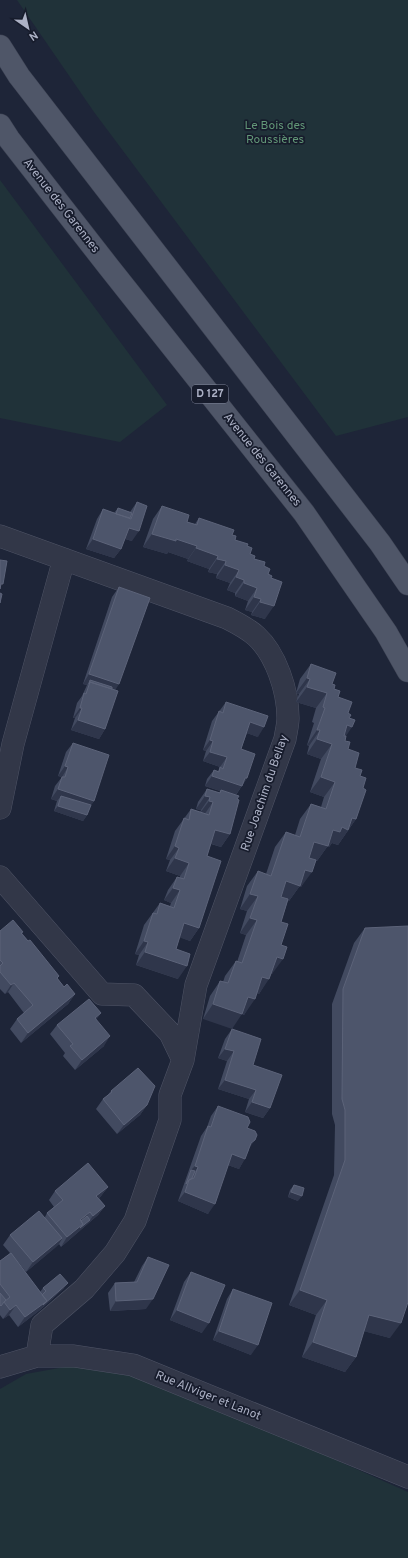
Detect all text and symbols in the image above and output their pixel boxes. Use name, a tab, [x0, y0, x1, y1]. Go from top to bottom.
north arrow	[8, 8, 48, 48]
text: N	[26, 27, 40, 43]
park label: Le Bois des Roussières	[245, 118, 305, 148]
street label: Avenue des Garennes	[19, 155, 103, 257]
road number: D 127	[192, 385, 228, 403]
street label: Avenue des Garennes	[219, 410, 305, 510]
street label: Rue Joachim du Bellay	[238, 733, 292, 853]
street label: Rue Allviger et Lanot	[153, 1367, 263, 1425]

